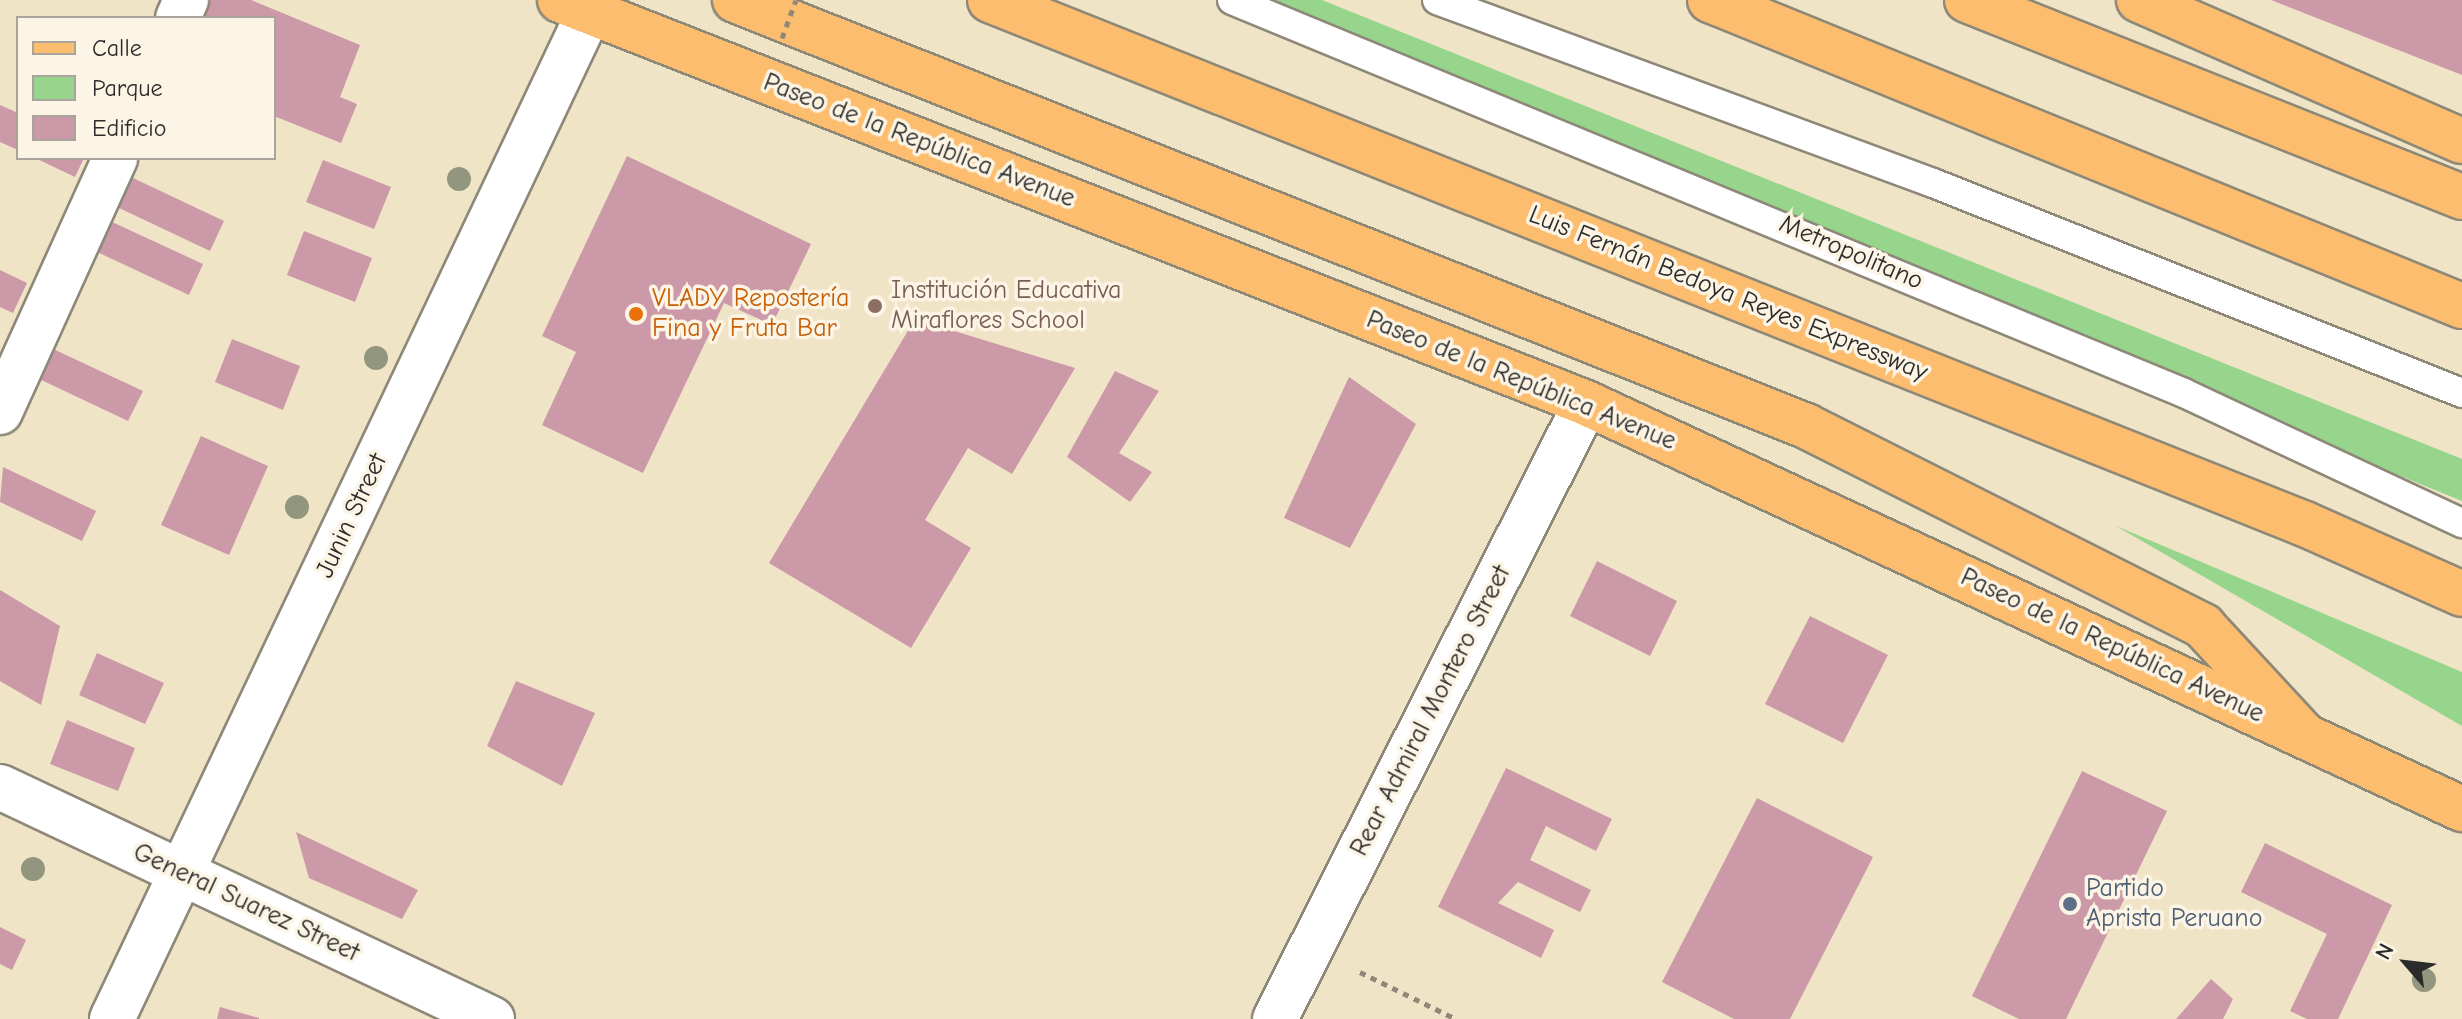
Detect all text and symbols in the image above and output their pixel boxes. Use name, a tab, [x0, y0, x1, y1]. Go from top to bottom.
legend	[16, 16, 276, 160]
text: Calle	[92, 34, 142, 62]
street label: Paseo de la República Avenue	[759, 67, 1079, 215]
text: Parque	[92, 74, 163, 102]
text: Edificio	[92, 114, 167, 142]
street label: Luis Fernán Bedoya Reyes Expressway	[1524, 199, 1932, 389]
street label: Metropolitano	[1774, 209, 1928, 297]
place label: Institución Educativa Miraflores School	[891, 275, 1121, 336]
place label: VLADY Repostería Fina y Fruta Bar	[652, 283, 849, 344]
marker: Institución Educativa Miraflores School	[866, 297, 884, 315]
marker: VLADY Repostería Fina y Fruta Bar	[627, 305, 645, 323]
street label: Paseo de la República Avenue	[1362, 305, 1680, 457]
street label: Junin Street	[310, 449, 394, 583]
street label: Rear Admiral Montero Street	[1344, 561, 1518, 861]
street label: Paseo de la República Avenue	[1955, 562, 2269, 730]
street label: General Suarez Street	[128, 837, 364, 969]
place label: Partido Aprista Peruano	[2086, 873, 2262, 934]
marker: Partido Aprista Peruano	[2061, 895, 2079, 913]
north arrow	[2366, 923, 2446, 1003]
text: N	[2370, 939, 2400, 964]

